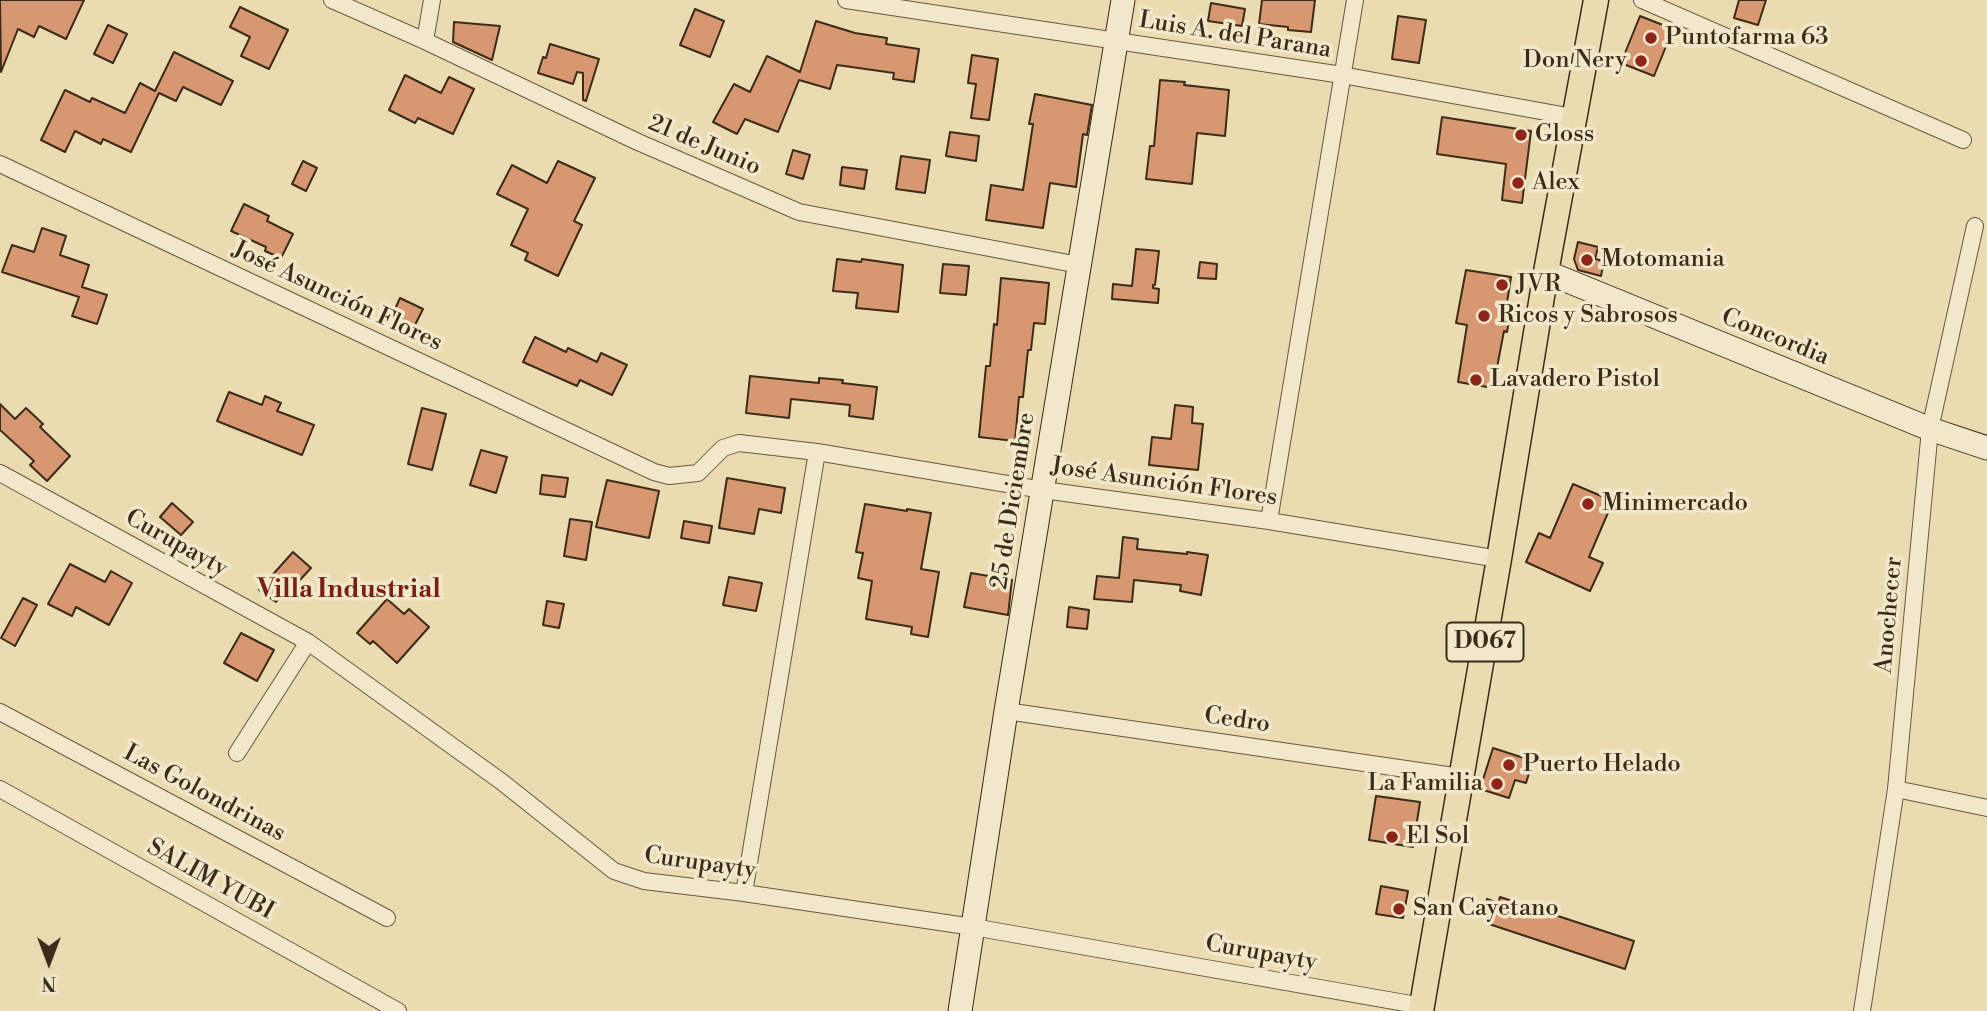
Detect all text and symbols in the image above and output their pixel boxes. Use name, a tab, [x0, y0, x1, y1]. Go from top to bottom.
street label: Luis A. del Parana	[1137, 7, 1333, 65]
place label: Puntofarma 63	[1665, 24, 1828, 52]
marker: Puntofarma 63	[1643, 30, 1659, 46]
place label: Don Nery	[1523, 47, 1627, 75]
marker: Don Nery	[1633, 53, 1649, 69]
street label: 21 de Junio	[643, 109, 765, 183]
place label: Gloss	[1535, 121, 1594, 149]
marker: Gloss	[1513, 127, 1529, 143]
place label: Alex	[1532, 169, 1580, 197]
marker: Alex	[1510, 175, 1526, 191]
street label: José Asunción Flores	[227, 236, 447, 358]
place label: Motomania	[1601, 246, 1725, 274]
marker: Motomania	[1579, 252, 1595, 268]
place label: JVR	[1516, 271, 1561, 299]
marker: JVR	[1494, 277, 1510, 293]
place label: Ricos y Sabrosos	[1498, 302, 1678, 330]
street label: Concordia	[1717, 303, 1833, 373]
marker: Ricos y Sabrosos	[1476, 308, 1492, 324]
place label: Lavadero Pistol	[1490, 366, 1660, 394]
marker: Lavadero Pistol	[1468, 372, 1484, 388]
street label: 25 de Diciembre	[986, 411, 1042, 591]
street label: José Asunción Flores	[1049, 453, 1279, 513]
place label: Minimercado	[1602, 490, 1748, 518]
marker: Minimercado	[1580, 496, 1596, 512]
street label: Curupayty	[120, 504, 232, 584]
street label: Anochecer	[1871, 555, 1909, 675]
district label: Villa Industrial	[257, 575, 441, 607]
road number: D067	[1446, 622, 1524, 662]
street label: Cedro	[1202, 702, 1272, 740]
street label: Las Golondrinas	[118, 739, 290, 849]
place label: Puerto Helado	[1523, 751, 1681, 779]
marker: Puerto Helado	[1501, 757, 1517, 773]
place label: La Familia	[1368, 770, 1483, 798]
marker: La Familia	[1489, 776, 1505, 792]
place label: El Sol	[1406, 823, 1469, 851]
marker: El Sol	[1384, 829, 1400, 845]
street label: SALIM YUBI	[142, 833, 278, 927]
street label: Curupayty	[642, 842, 758, 886]
place label: San Cayetano	[1413, 895, 1559, 923]
marker: San Cayetano	[1391, 901, 1407, 917]
north arrow	[14, 927, 84, 997]
street label: Curupayty	[1203, 930, 1319, 978]
text: N	[41, 971, 57, 995]

